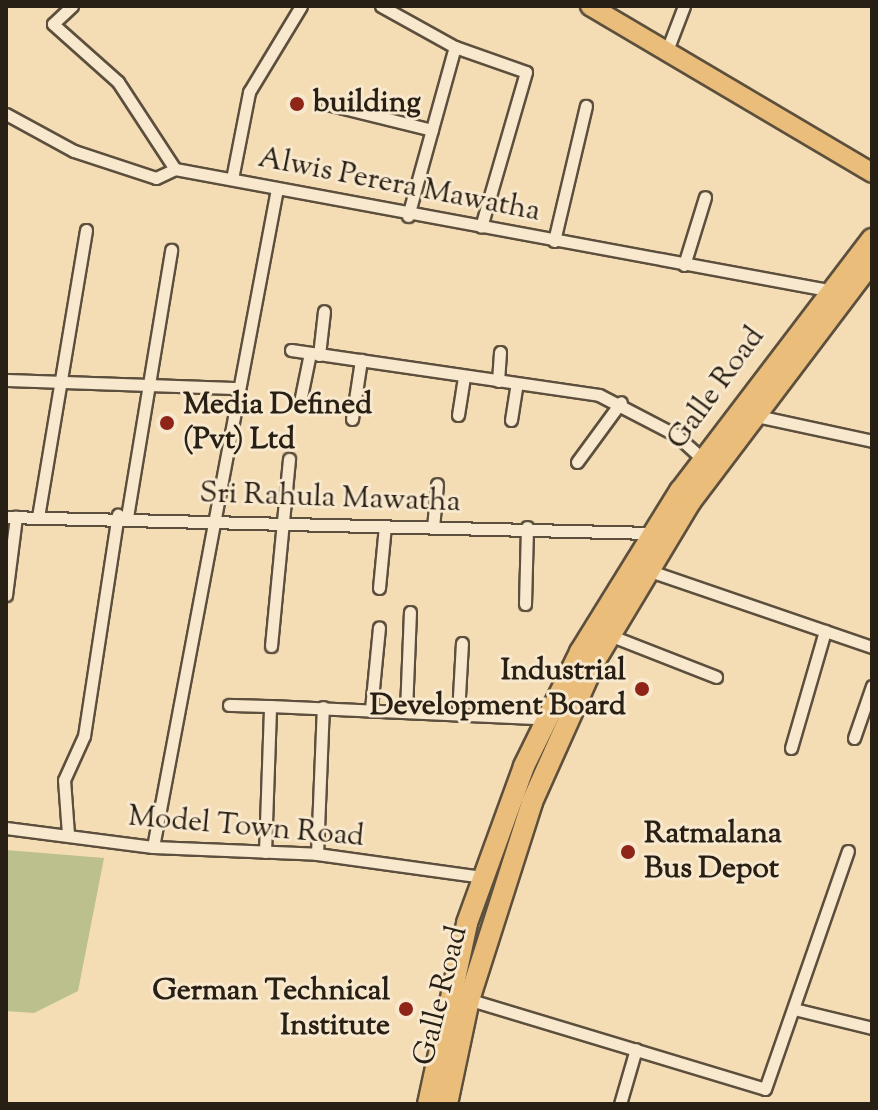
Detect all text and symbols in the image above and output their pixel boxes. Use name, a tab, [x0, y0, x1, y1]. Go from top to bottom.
place label: building	[313, 86, 421, 122]
marker: building	[288, 95, 306, 113]
street label: Alwis Perera Mawatha	[255, 141, 543, 231]
street label: Galle Road	[661, 321, 773, 457]
place label: Media Defined (Pvt) Ltd	[183, 388, 372, 458]
marker: Media Defined (Pvt) Ltd	[158, 414, 176, 432]
street label: Sri Rahula Mawatha	[199, 476, 461, 522]
place label: Industrial Development Board	[370, 654, 626, 724]
marker: Industrial Development Board	[633, 680, 651, 698]
street label: Model Town Road	[127, 800, 365, 856]
place label: Ratmalana Bus Depot	[644, 817, 782, 888]
marker: Ratmalana Bus Depot	[619, 843, 637, 861]
street label: Galle Road	[407, 922, 477, 1070]
place label: German Technical Institute	[152, 974, 390, 1044]
marker: German Technical Institute	[397, 1000, 415, 1018]

